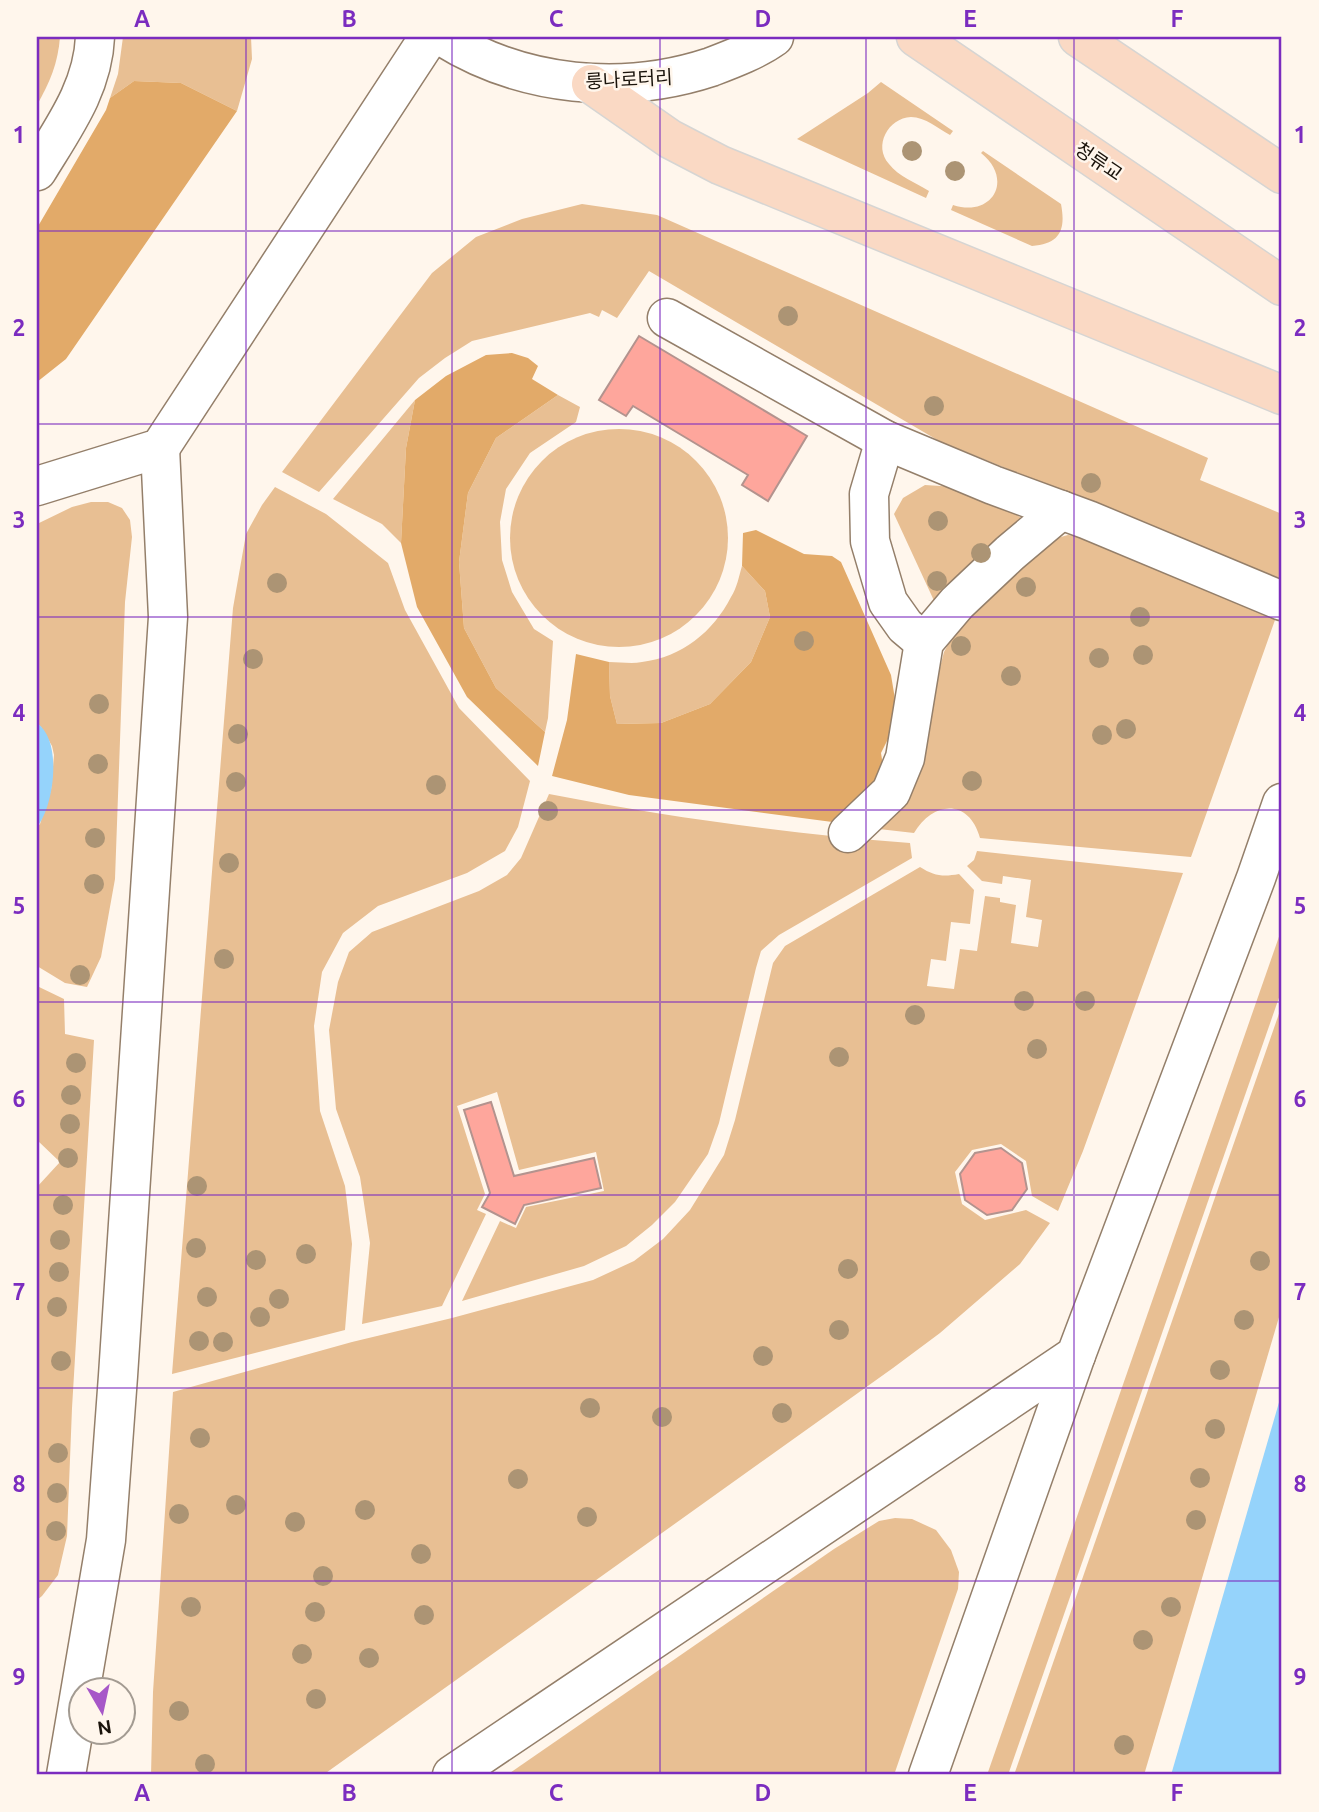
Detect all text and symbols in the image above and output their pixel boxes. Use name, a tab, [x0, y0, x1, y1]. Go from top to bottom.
text: A	[134, 6, 150, 31]
text: B	[341, 6, 357, 31]
text: C	[549, 6, 564, 31]
text: D	[755, 6, 771, 31]
text: E	[963, 6, 977, 31]
text: F	[1171, 6, 1184, 31]
street label: 룽나로터리	[585, 66, 673, 92]
text: 1	[13, 122, 25, 147]
text: 1	[1294, 122, 1306, 147]
street label: 청류교	[1071, 137, 1127, 185]
text: 2	[13, 315, 25, 340]
text: 2	[1294, 315, 1306, 340]
text: 3	[13, 507, 25, 532]
text: 3	[1294, 507, 1306, 532]
text: 4	[13, 700, 26, 725]
text: 4	[1294, 700, 1307, 725]
text: 5	[13, 893, 25, 918]
text: 5	[1294, 893, 1306, 918]
text: 6	[13, 1086, 26, 1111]
text: 6	[1294, 1086, 1307, 1111]
text: 7	[13, 1279, 25, 1304]
text: 7	[1294, 1279, 1306, 1304]
text: 8	[13, 1471, 25, 1496]
text: 8	[1294, 1471, 1306, 1496]
text: 9	[13, 1664, 25, 1689]
text: 9	[1294, 1664, 1306, 1689]
north arrow	[66, 1675, 136, 1745]
text: N	[96, 1716, 113, 1740]
text: A	[134, 1780, 150, 1805]
text: B	[341, 1780, 357, 1805]
text: C	[549, 1780, 564, 1805]
text: D	[755, 1780, 771, 1805]
text: E	[963, 1780, 977, 1805]
text: F	[1171, 1780, 1184, 1805]

